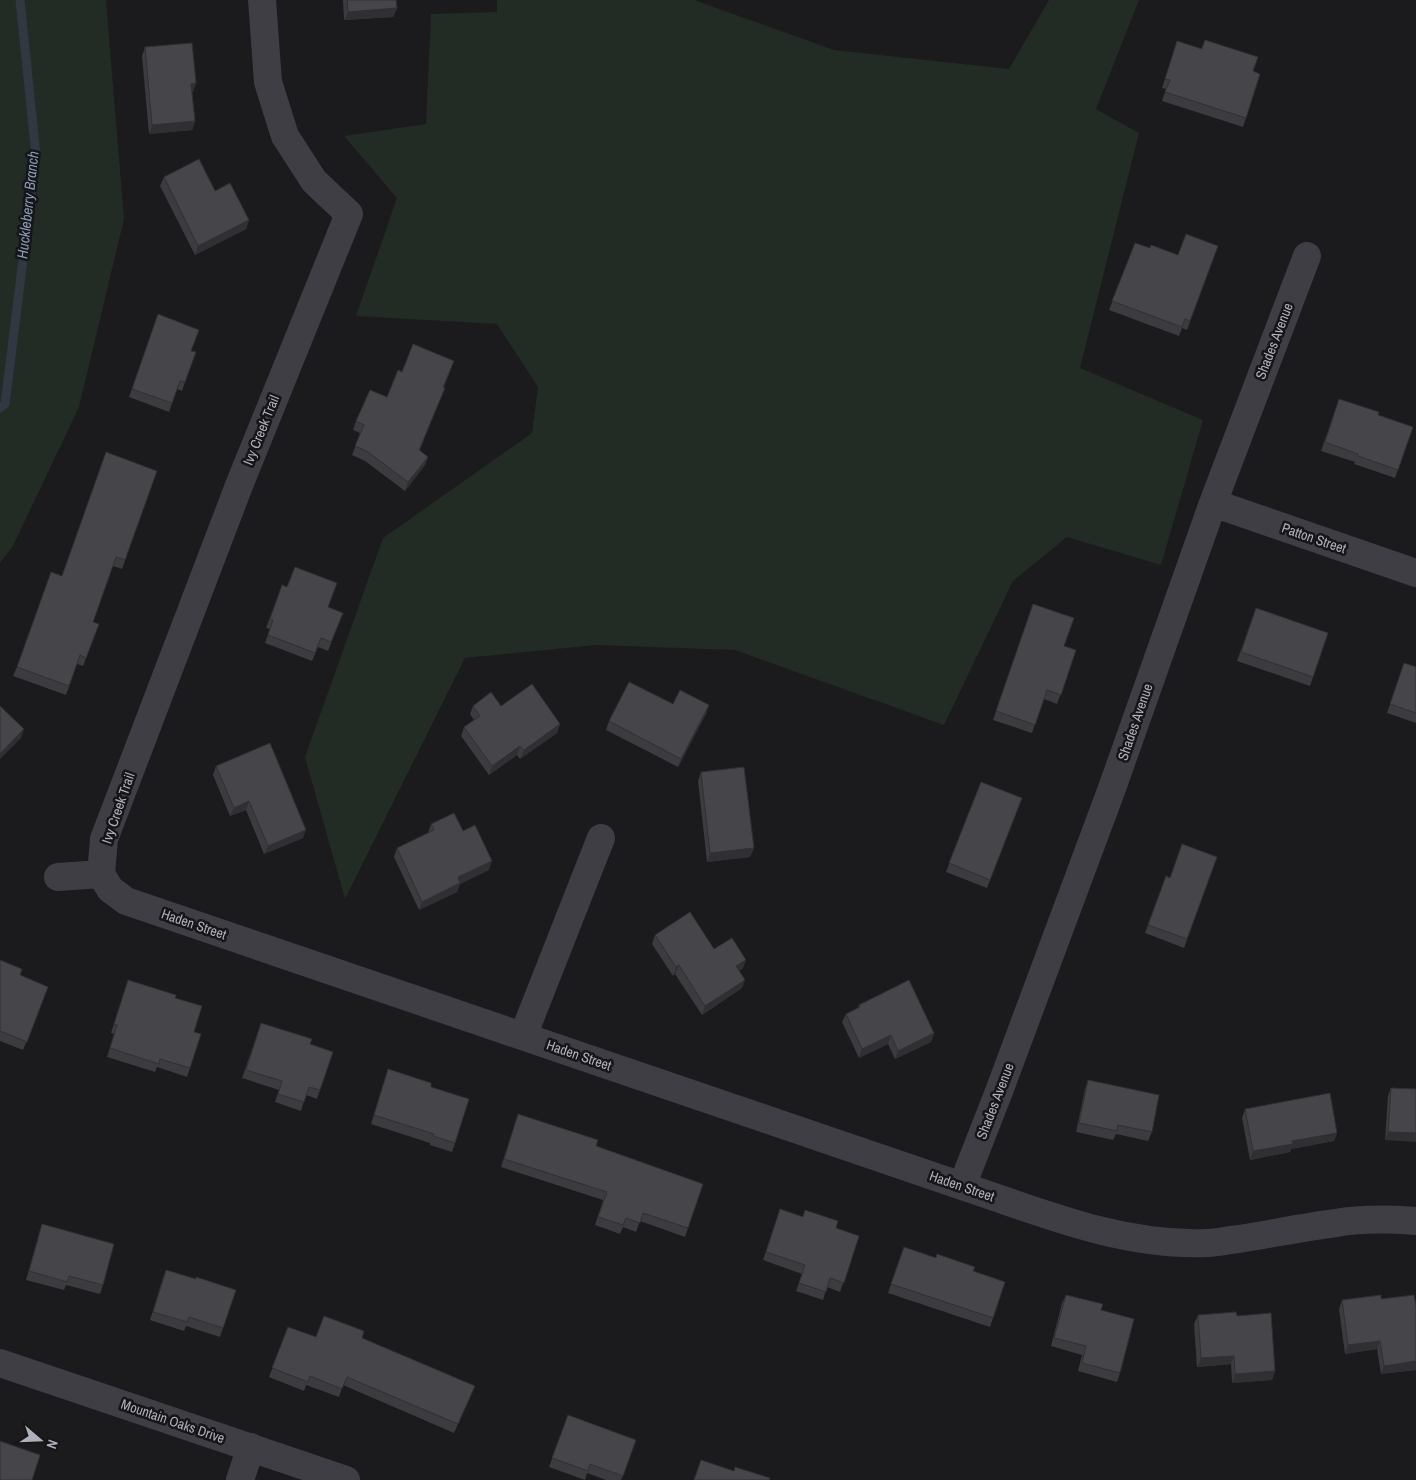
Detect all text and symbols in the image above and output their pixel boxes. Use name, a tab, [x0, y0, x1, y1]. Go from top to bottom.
water label: Huckleberry Branch	[11, 150, 44, 260]
street label: Shades Avenue	[1251, 300, 1297, 382]
street label: Ivy Creek Trail	[239, 392, 283, 468]
street label: Patton Street	[1279, 519, 1349, 557]
street label: Shades Avenue	[1113, 681, 1157, 763]
street label: Ivy Creek Trail	[97, 770, 139, 846]
street label: Haden Street	[159, 904, 229, 944]
street label: Haden Street	[544, 1035, 614, 1075]
street label: Shades Avenue	[972, 1060, 1018, 1142]
street label: Haden Street	[927, 1166, 997, 1206]
street label: Mountain Oaks Drive	[119, 1395, 227, 1447]
north arrow	[15, 1415, 65, 1465]
text: N	[42, 1437, 62, 1451]

